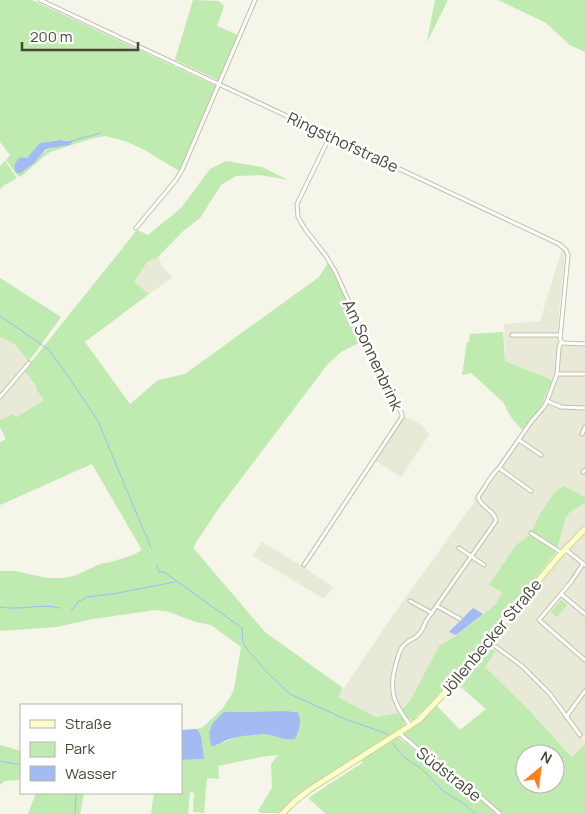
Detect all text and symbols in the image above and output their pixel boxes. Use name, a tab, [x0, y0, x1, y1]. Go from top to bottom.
scale bar	[22, 20, 139, 52]
text: 200 m	[30, 26, 73, 47]
street label: Ringsthofstraße	[284, 107, 402, 177]
street label: Am Sonnenbrink	[338, 296, 409, 415]
street label: Jöllenbecker Straße	[436, 574, 546, 700]
legend	[20, 704, 182, 794]
text: Straße	[65, 713, 112, 734]
text: Park	[65, 738, 95, 759]
street label: Südstraße	[412, 742, 486, 806]
north arrow	[515, 744, 565, 794]
text: N	[538, 746, 556, 768]
text: Wasser	[65, 763, 117, 784]

